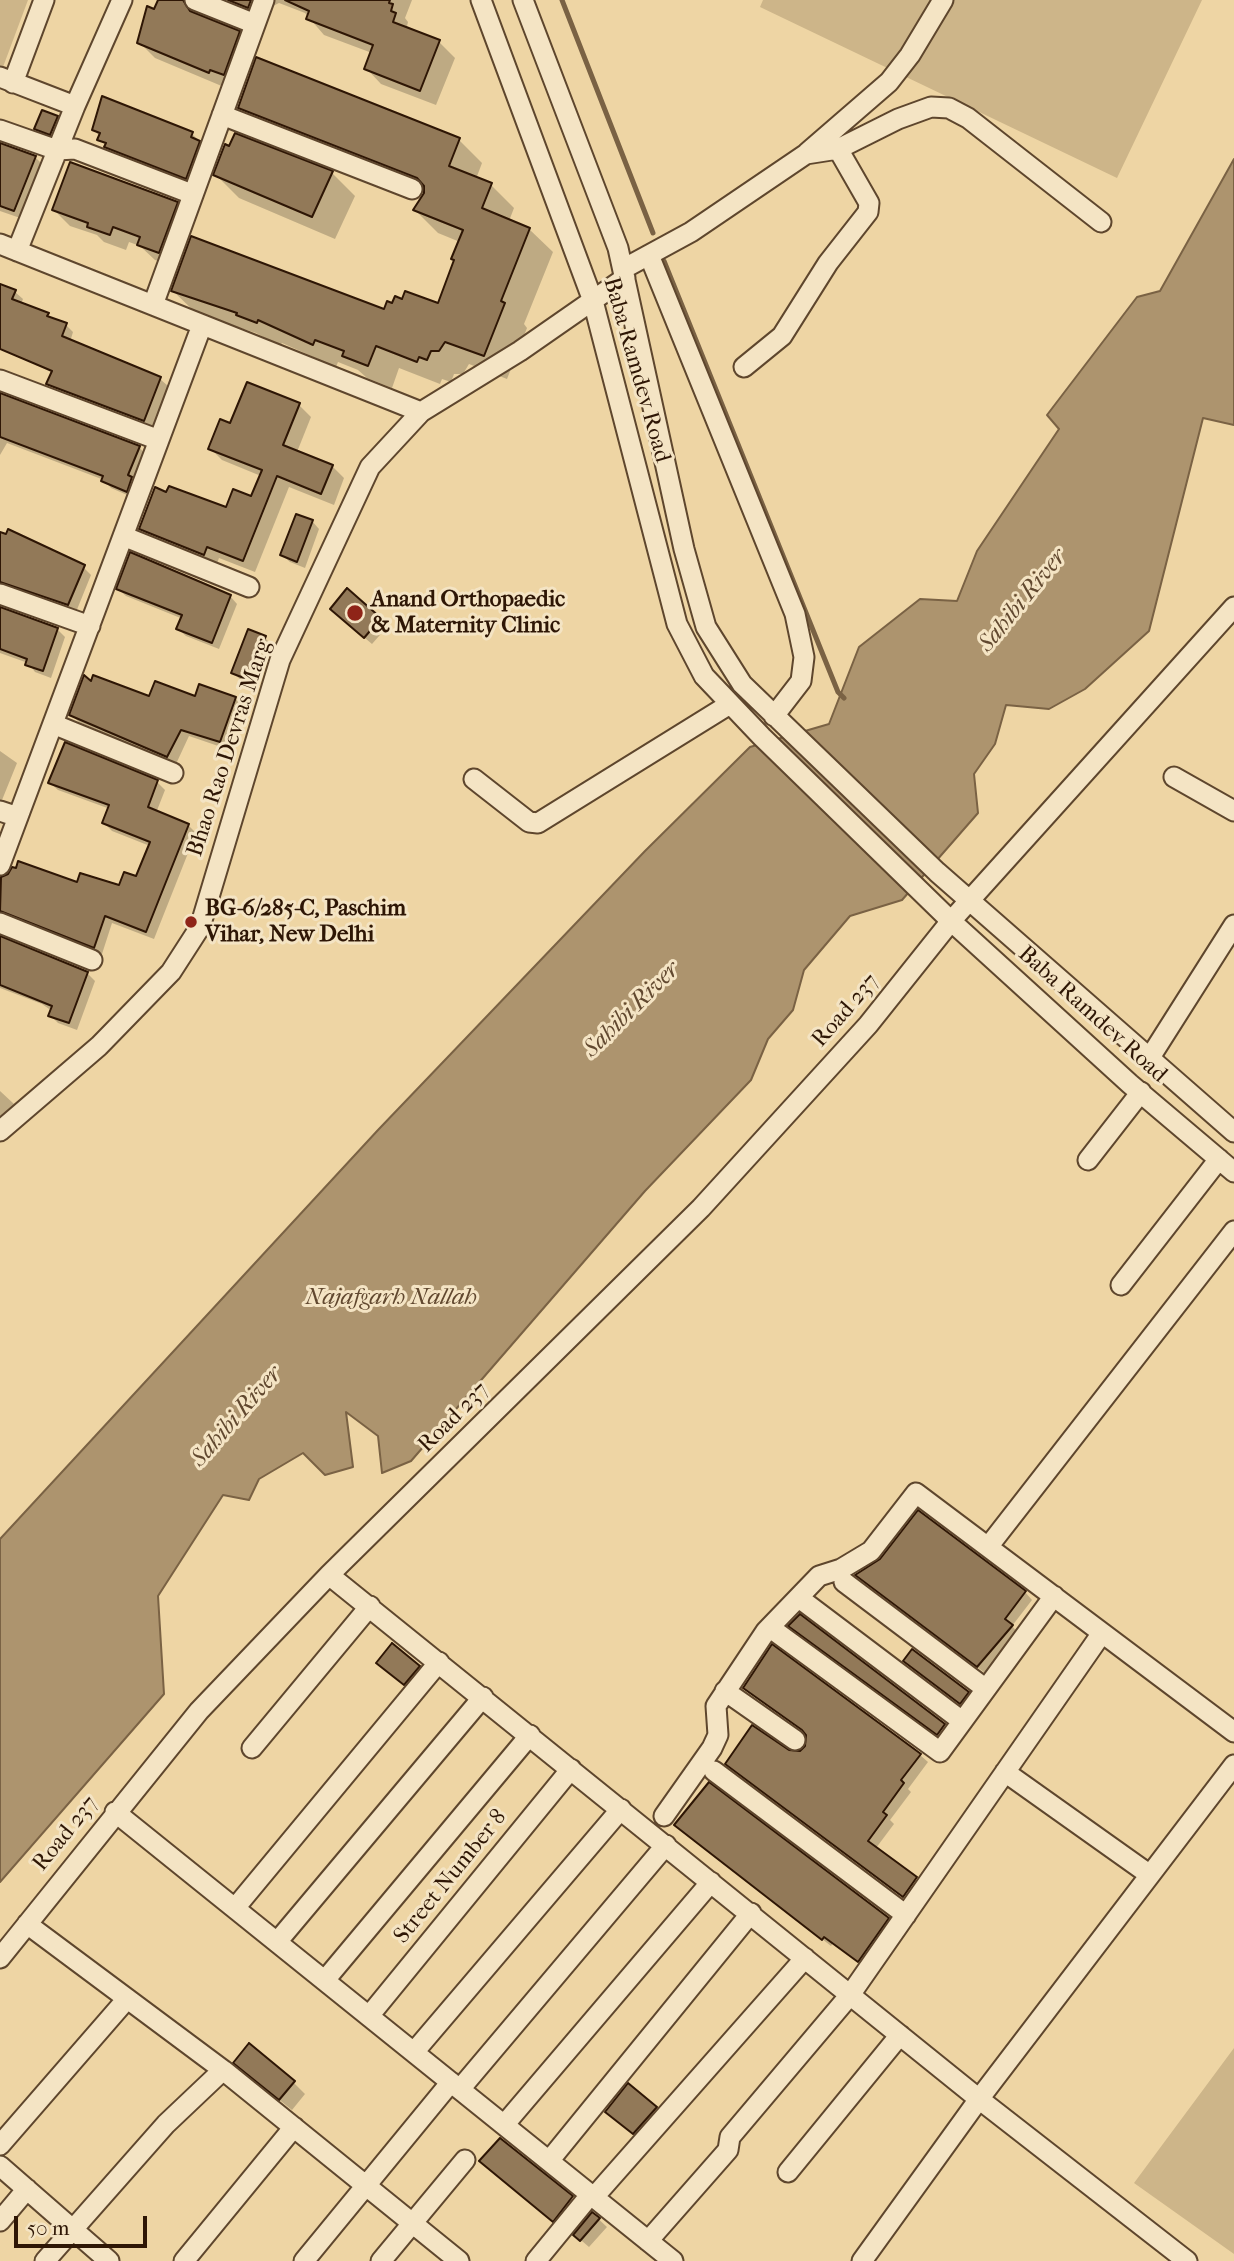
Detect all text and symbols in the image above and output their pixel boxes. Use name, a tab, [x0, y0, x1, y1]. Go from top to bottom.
street label: Baba Ramdev Road	[596, 274, 676, 466]
water label: Sahibi River	[973, 544, 1073, 658]
place label: Anand Orthopaedic & Maternity Clinic	[371, 586, 565, 640]
marker: Anand Orthopaedic & Maternity Clinic	[345, 603, 365, 623]
street label: Bhao Rao Devras Marg	[182, 636, 278, 860]
place label: BG-6/285-C, Paschim Vihar, New Delhi	[205, 895, 406, 949]
marker: BG-6/285-C, Paschim Vihar, New Delhi	[183, 914, 199, 930]
street label: Baba Ramdev Road	[1012, 941, 1172, 1089]
water label: Sahibi River	[578, 956, 686, 1064]
street label: Road 237	[807, 969, 885, 1053]
water label: Najafgarh Nallah	[305, 1284, 477, 1312]
water label: Sahibi River	[185, 1361, 289, 1473]
street label: Road 237	[413, 1377, 495, 1459]
street label: Road 237	[27, 1791, 105, 1877]
street label: Street Number 8	[389, 1804, 513, 1950]
scale bar	[18, 2202, 150, 2246]
text: 50 m	[27, 2216, 70, 2240]

